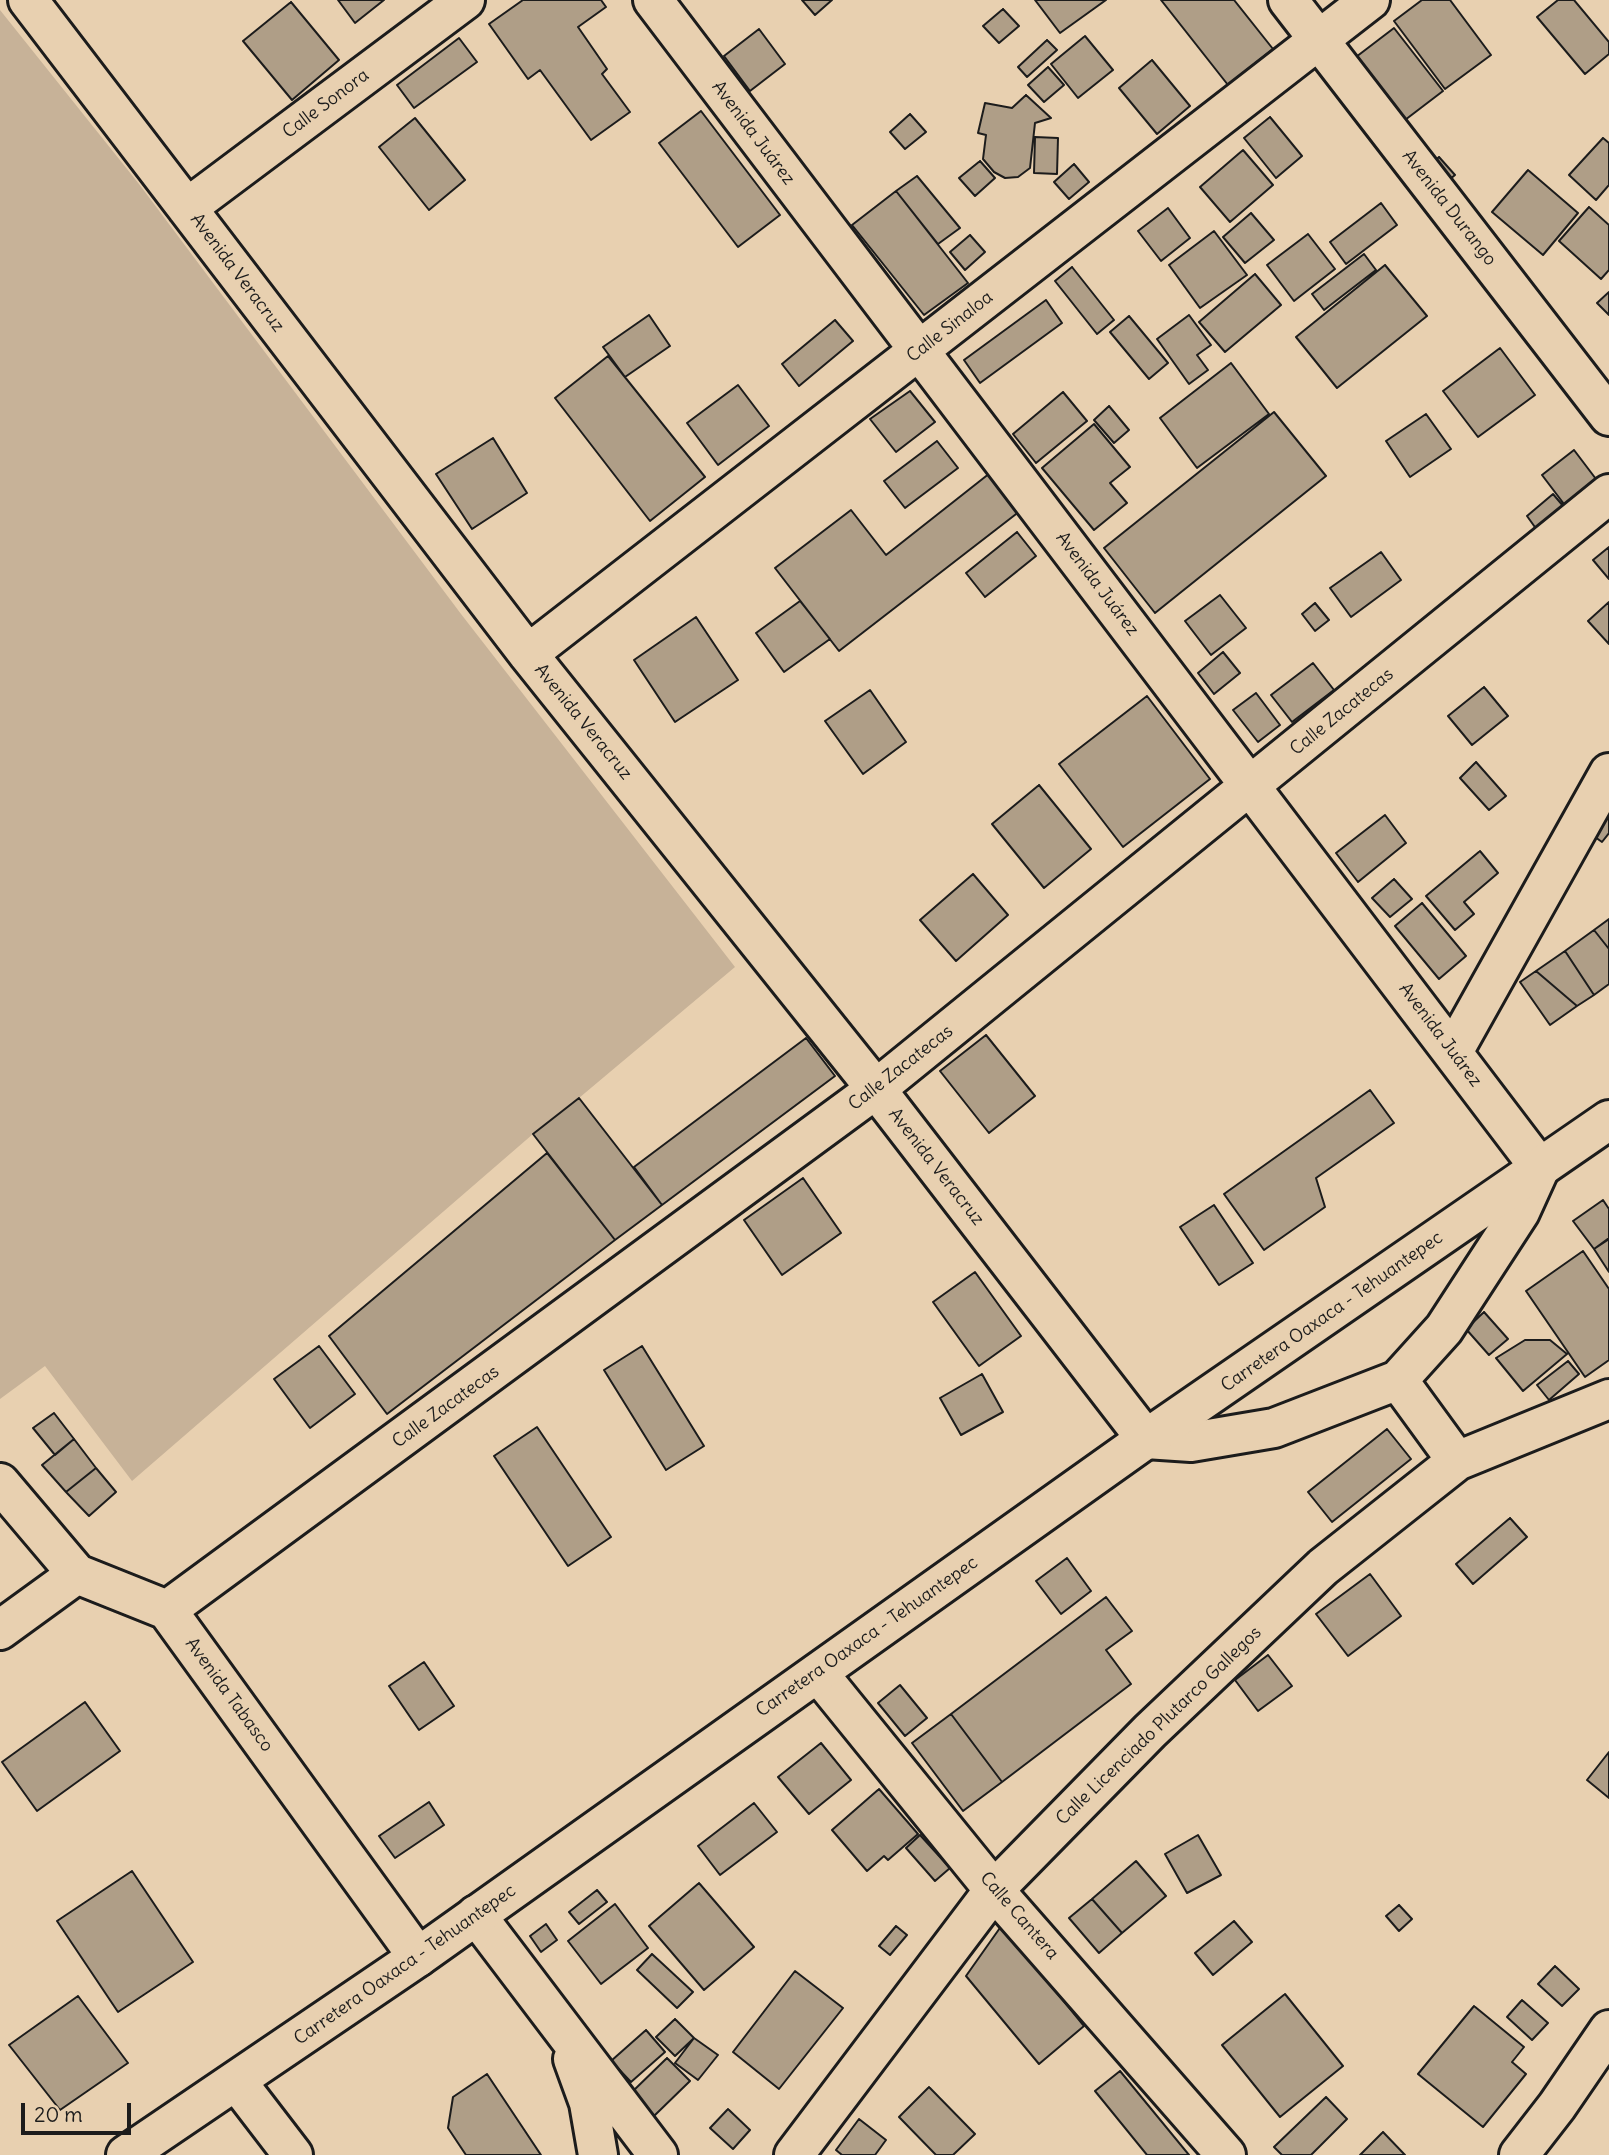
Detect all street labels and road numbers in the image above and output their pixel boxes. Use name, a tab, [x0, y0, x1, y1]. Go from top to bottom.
street label: Calle Sonora	[279, 65, 373, 143]
street label: Avenida Juárez	[707, 77, 799, 189]
street label: Avenida Durango	[1397, 146, 1501, 270]
street label: Avenida Veracruz	[185, 210, 289, 336]
street label: Calle Sinaloa	[903, 287, 997, 367]
street label: Avenida Juárez	[1051, 528, 1143, 640]
street label: Avenida Veracruz	[530, 660, 636, 784]
street label: Calle Zacatecas	[1286, 664, 1398, 760]
street label: Avenida Juárez	[1394, 979, 1486, 1091]
street label: Calle Zacatecas	[845, 1021, 957, 1115]
street label: Avenida Veracruz	[884, 1104, 988, 1230]
street label: Carretera Oaxaca - Tehuantepec	[1217, 1227, 1447, 1397]
street label: Calle Zacatecas	[388, 1361, 504, 1453]
street label: Carretera Oaxaca - Tehuantepec	[752, 1552, 982, 1722]
street label: Calle Licenciado Plutarco Gallegos	[1052, 1622, 1266, 1830]
street label: Avenida Tabasco	[180, 1634, 278, 1756]
street label: Calle Cantera	[975, 1868, 1063, 1964]
street label: Carretera Oaxaca - Tehuantepec	[290, 1880, 520, 2050]

